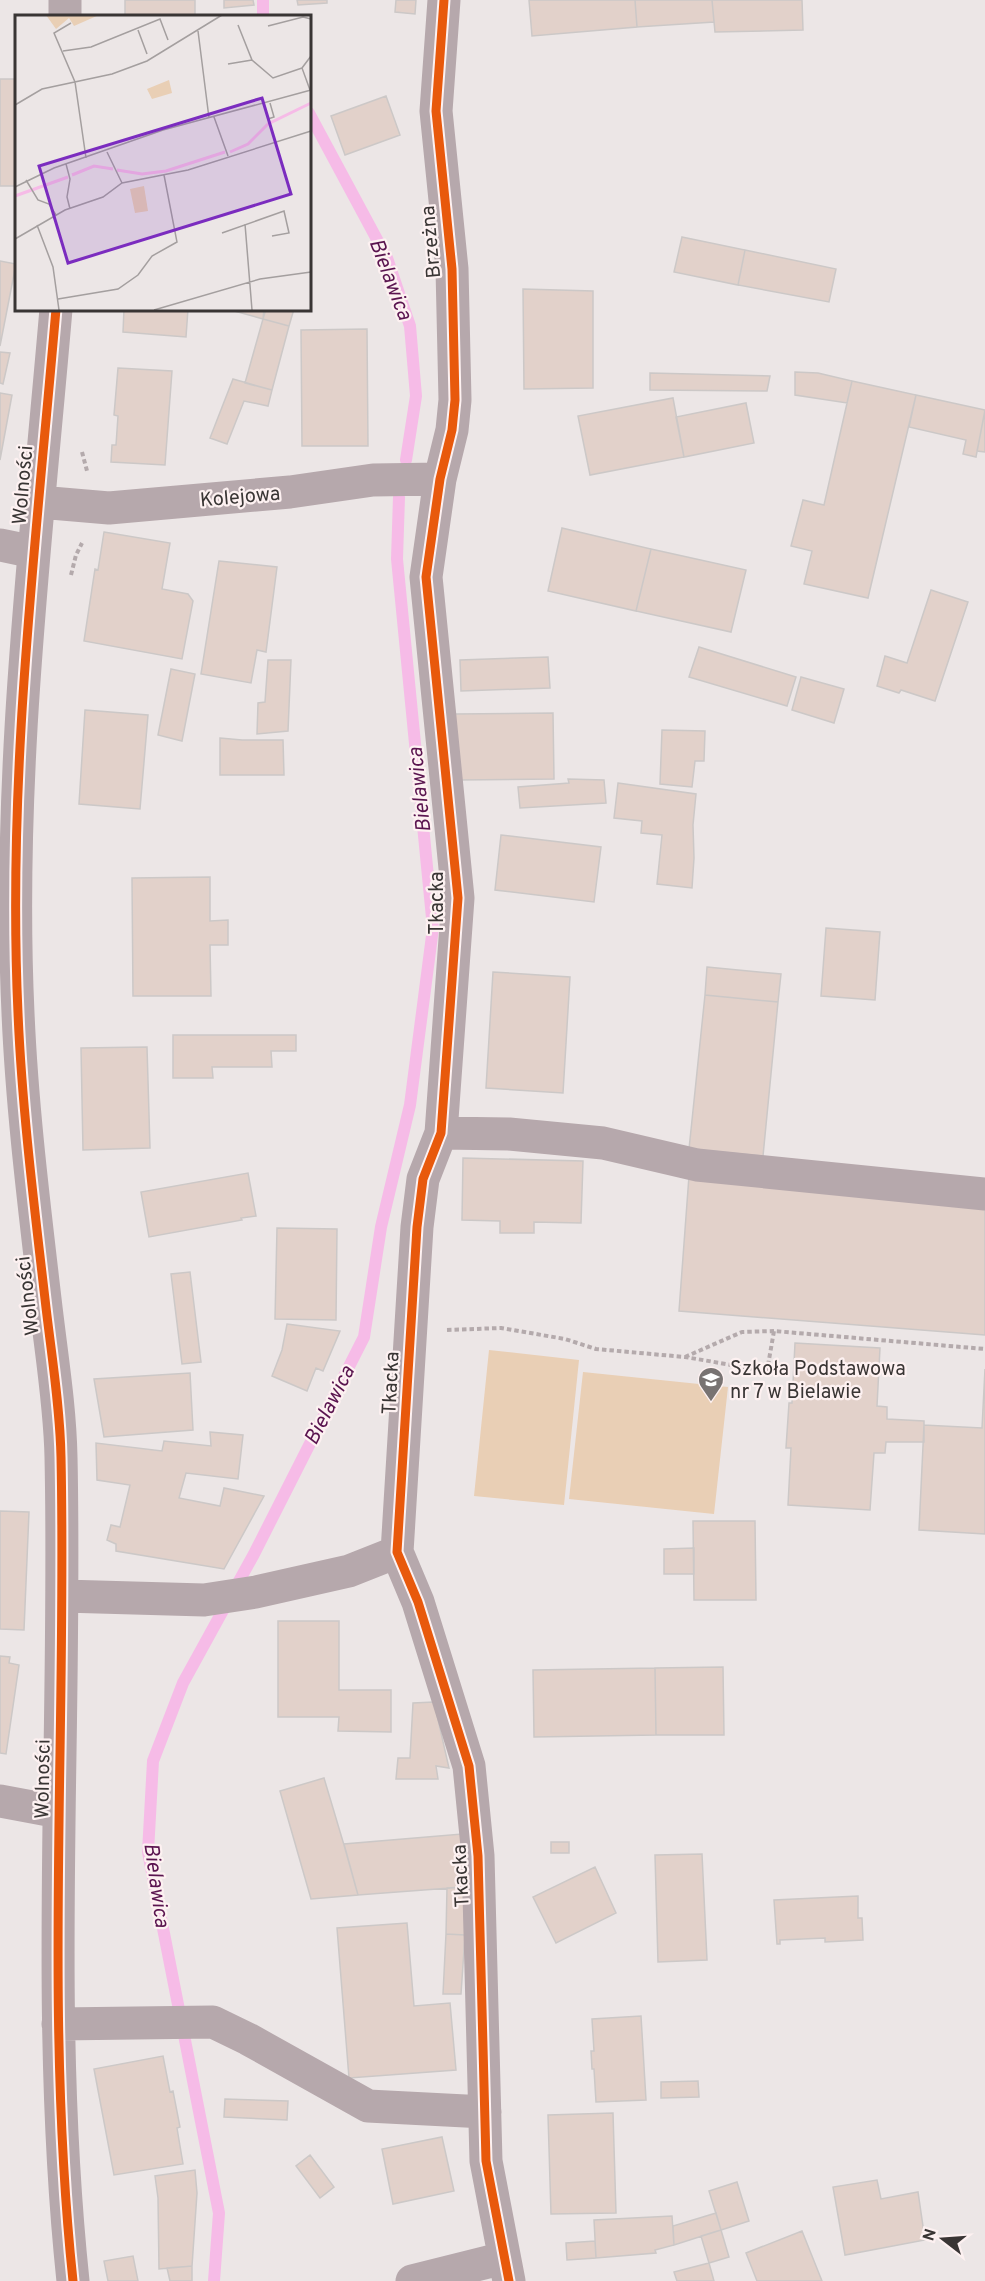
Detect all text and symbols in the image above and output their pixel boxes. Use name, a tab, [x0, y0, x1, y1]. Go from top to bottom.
inset map	[15, 15, 310, 310]
street label: Brzeżna	[416, 204, 448, 279]
water label: Bielawica	[362, 235, 418, 324]
street label: Wolności	[8, 444, 40, 526]
street label: Kolejowa	[199, 482, 281, 514]
water label: Bielawica	[403, 746, 438, 834]
street label: Tkacka	[425, 871, 451, 935]
street label: Wolności	[11, 1255, 47, 1337]
street label: Tkacka	[377, 1351, 407, 1415]
place label: Szkoła Podstawowa nr 7 w Bielawie	[730, 1357, 906, 1406]
water label: Bielawica	[299, 1361, 362, 1450]
school or university icon: Szkoła Podstawowa nr 7 w Bielawie	[696, 1365, 726, 1403]
street label: Wolności	[30, 1739, 58, 1819]
water label: Bielawica	[136, 1841, 175, 1930]
street label: Tkacka	[447, 1844, 477, 1908]
north arrow	[913, 2209, 973, 2269]
text: N	[919, 2227, 942, 2244]

